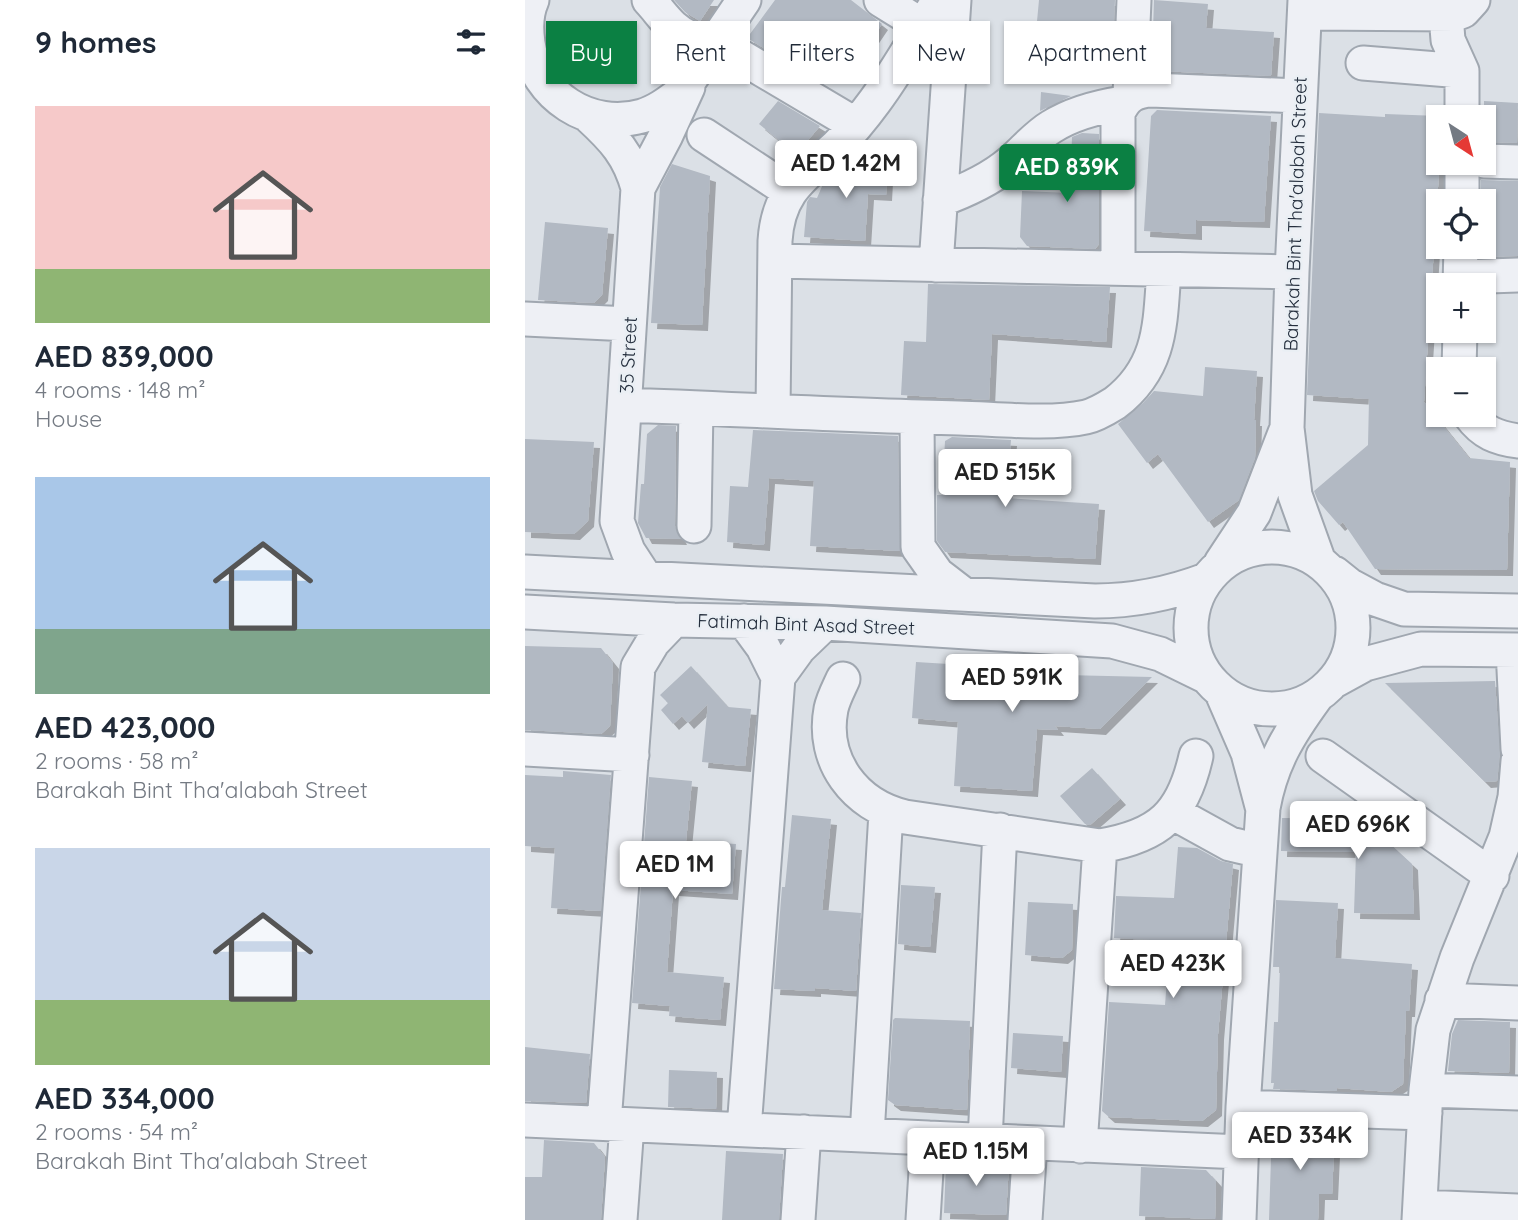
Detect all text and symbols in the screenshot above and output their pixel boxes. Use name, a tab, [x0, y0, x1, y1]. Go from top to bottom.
chip: Buy	[546, 21, 637, 84]
chip: Rent	[651, 21, 750, 84]
chip: Filters	[764, 21, 879, 84]
chip: New	[893, 21, 990, 84]
chip: Apartment	[1004, 21, 1171, 84]
text: 9 homes	[35, 23, 157, 61]
icon: filters	[452, 23, 490, 61]
street label: Barakah Bint Tha'alabah Street	[1278, 76, 1312, 352]
north arrow	[1426, 105, 1496, 175]
map controls	[1426, 105, 1496, 427]
pin: AED 1.42M	[766, 140, 926, 200]
pin: AED 839K	[995, 144, 1139, 204]
text: AED 1.42M	[791, 148, 901, 177]
icon: home	[200, 152, 326, 278]
text: AED 839K	[1015, 152, 1119, 181]
button: locate	[1426, 189, 1496, 259]
button: +	[1426, 273, 1496, 343]
street label: 35 Street	[614, 316, 642, 394]
text: AED 839,000	[35, 337, 214, 375]
button: −	[1426, 357, 1496, 427]
text: 4 rooms · 148 m²	[35, 375, 206, 404]
text: House	[35, 404, 102, 433]
pin: AED 515K	[933, 449, 1077, 509]
text: AED 515K	[954, 457, 1056, 486]
icon: home	[200, 523, 326, 649]
street label: Fatimah Bint Asad Street	[697, 608, 915, 640]
pin: AED 591K	[940, 654, 1084, 714]
text: AED 591K	[961, 662, 1063, 691]
text: AED 423,000	[35, 708, 216, 746]
text: 2 rooms · 58 m²	[35, 746, 198, 775]
text: Barakah Bint Tha'alabah Street	[35, 775, 368, 804]
pin: AED 696K	[1286, 802, 1430, 861]
text: AED 696K	[1306, 809, 1410, 838]
pin: AED 1M	[618, 842, 732, 901]
text: AED 1M	[636, 849, 714, 878]
icon: home	[200, 894, 326, 1020]
pin: AED 423K	[1101, 940, 1245, 1000]
text: AED 423K	[1121, 948, 1225, 977]
text: AED 334,000	[35, 1079, 215, 1117]
pin: AED 334K	[1228, 1112, 1372, 1172]
text: 2 rooms · 54 m²	[35, 1117, 198, 1146]
text: AED 334K	[1248, 1120, 1352, 1149]
pin: AED 1.15M	[896, 1128, 1056, 1188]
text: AED 1.15M	[923, 1136, 1029, 1165]
text: Barakah Bint Tha'alabah Street	[35, 1146, 368, 1175]

